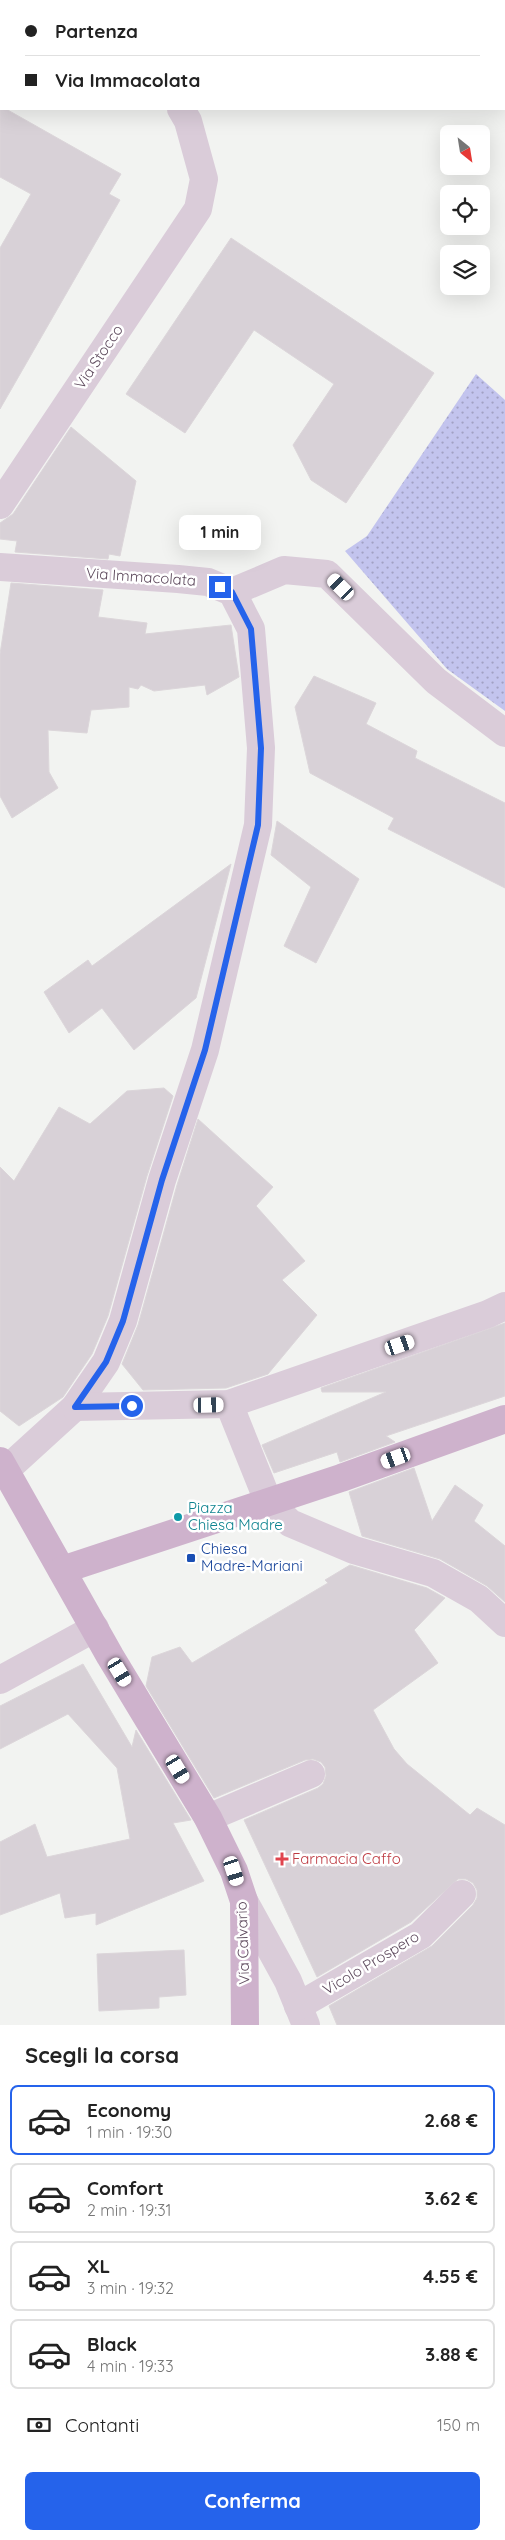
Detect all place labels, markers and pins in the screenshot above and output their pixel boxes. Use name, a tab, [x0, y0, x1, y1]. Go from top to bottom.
place label: Piazza Chiesa Madre	[188, 1498, 283, 1534]
marker: Piazza Chiesa Madre	[172, 1511, 184, 1523]
place label: Chiesa Madre-Mariani	[201, 1539, 303, 1575]
marker: Chiesa Madre-Mariani	[185, 1552, 197, 1564]
place label: Farmacia Caffo	[292, 1849, 401, 1868]
marker: Farmacia Caffo	[276, 1853, 288, 1865]

